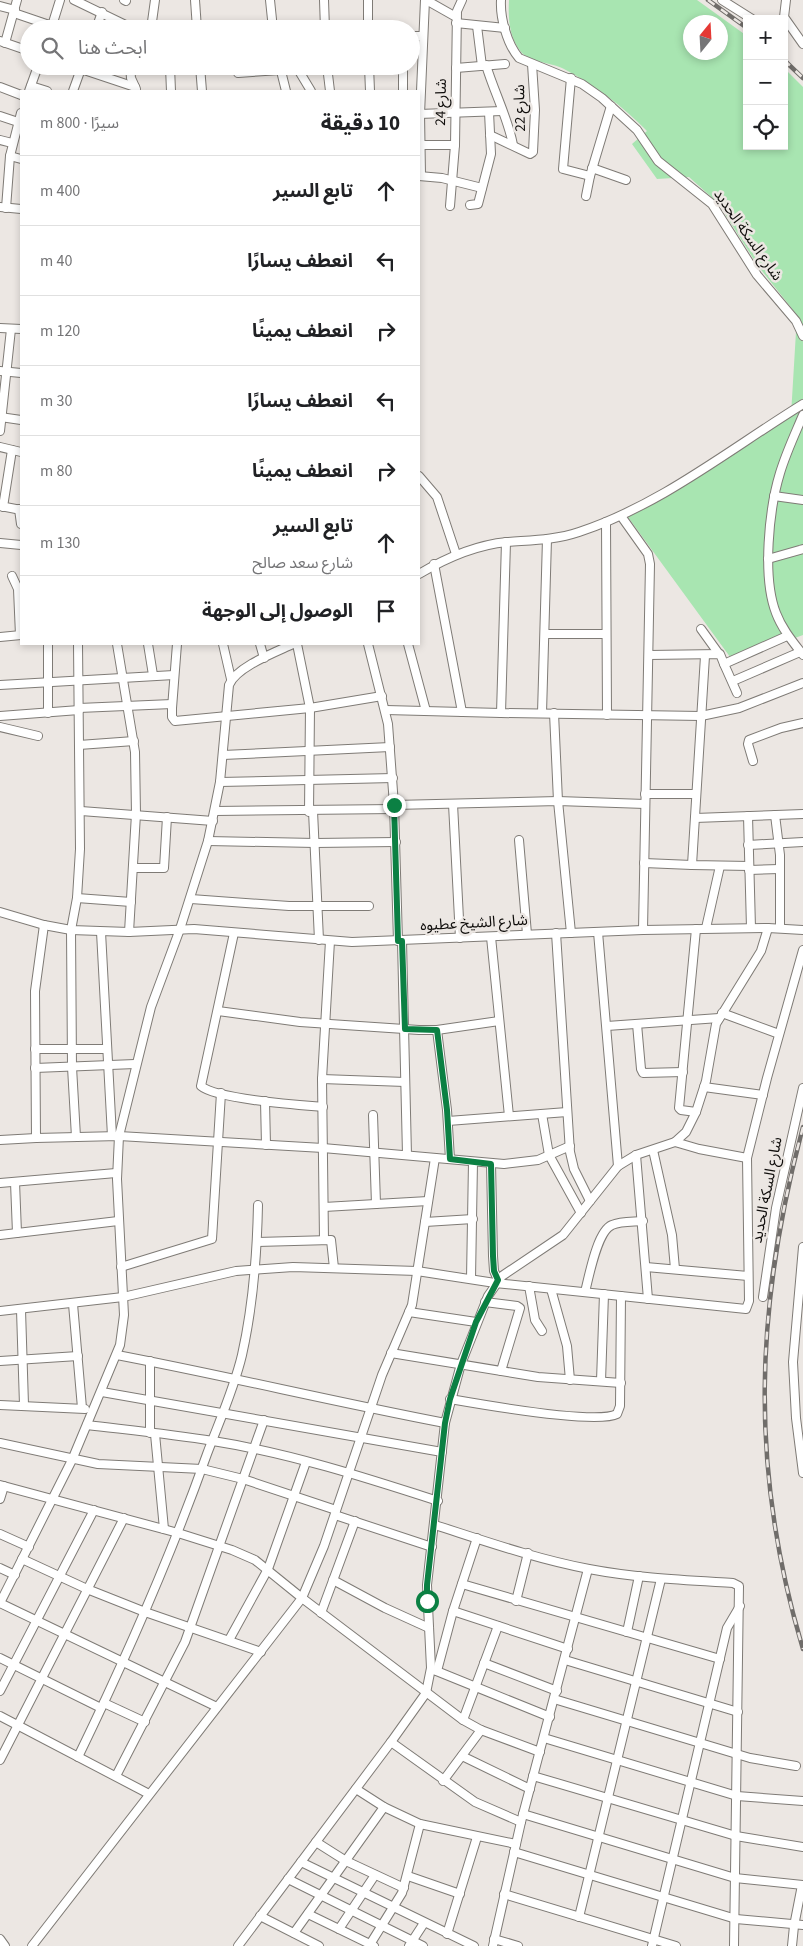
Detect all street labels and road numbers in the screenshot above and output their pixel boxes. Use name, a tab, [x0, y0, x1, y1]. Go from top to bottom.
street label: شارع 24	[430, 78, 453, 126]
street label: شارع 22	[509, 84, 532, 132]
street label: شارع السكة الحديد	[708, 185, 788, 286]
street label: شارع الشيخ عطيوه	[420, 910, 529, 937]
street label: شارع السكة الحديد	[746, 1135, 789, 1245]

